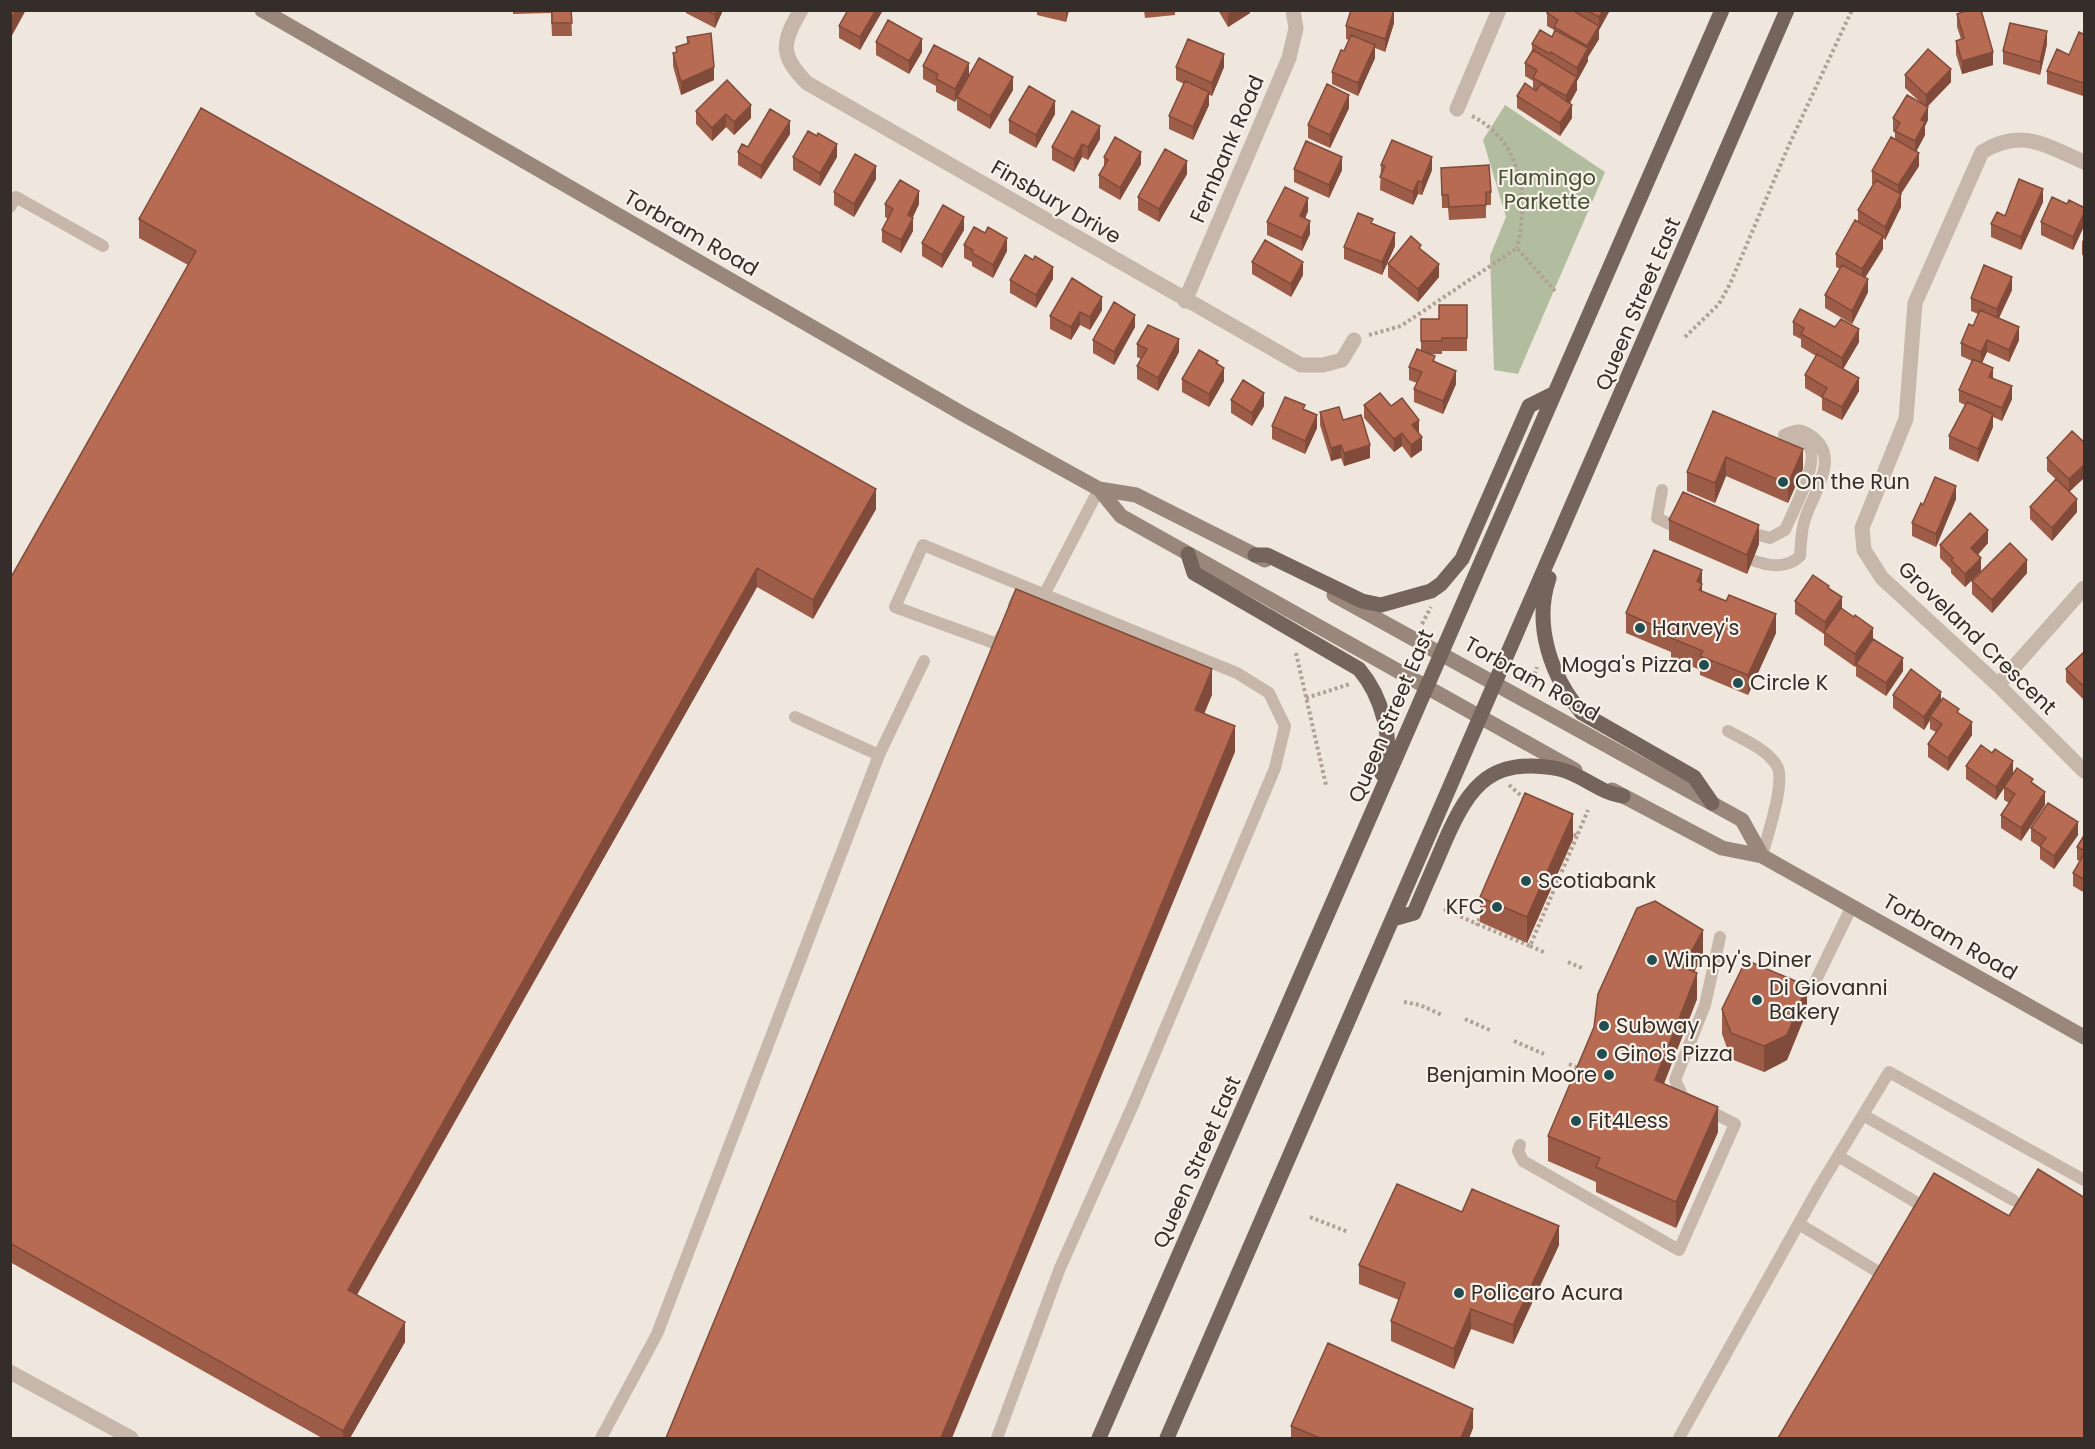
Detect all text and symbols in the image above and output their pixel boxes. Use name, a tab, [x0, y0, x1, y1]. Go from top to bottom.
street label: Fernbank Road	[1182, 71, 1271, 227]
street label: Finsbury Drive	[986, 153, 1127, 251]
park label: Flamingo Parkette	[1498, 163, 1596, 216]
street label: Torbram Road	[619, 182, 764, 283]
street label: Queen Street East	[1588, 213, 1687, 395]
place label: On the Run	[1795, 467, 1910, 496]
marker: On the Run	[1776, 475, 1790, 489]
street label: Groveland Crescent	[1892, 554, 2063, 721]
place label: Harvey's	[1652, 613, 1740, 642]
marker: Harvey's	[1633, 621, 1647, 635]
street label: Queen Street East	[1341, 625, 1440, 807]
street label: Torbram Road	[1459, 629, 1605, 728]
place label: Moga's Pizza	[1562, 650, 1692, 679]
marker: Moga's Pizza	[1697, 658, 1711, 672]
place label: Circle K	[1750, 668, 1829, 697]
marker: Circle K	[1731, 676, 1745, 690]
place label: Scotiabank	[1538, 866, 1656, 895]
marker: Scotiabank	[1519, 874, 1533, 888]
street label: Torbram Road	[1878, 886, 2023, 987]
place label: KFC	[1446, 892, 1485, 921]
marker: KFC	[1490, 900, 1504, 914]
place label: Wimpy's Diner	[1664, 945, 1812, 974]
marker: Wimpy's Diner	[1645, 953, 1659, 967]
place label: Di Giovanni Bakery	[1769, 973, 1888, 1026]
marker: Di Giovanni Bakery	[1750, 993, 1764, 1007]
place label: Subway	[1616, 1011, 1699, 1040]
marker: Subway	[1597, 1019, 1611, 1033]
place label: Gino's Pizza	[1614, 1039, 1733, 1068]
marker: Gino's Pizza	[1595, 1047, 1609, 1061]
place label: Benjamin Moore	[1427, 1060, 1597, 1089]
marker: Benjamin Moore	[1602, 1068, 1616, 1082]
street label: Queen Street East	[1146, 1071, 1248, 1253]
place label: Fit4Less	[1588, 1106, 1669, 1135]
marker: Fit4Less	[1569, 1114, 1583, 1128]
place label: Policaro Acura	[1471, 1278, 1623, 1307]
marker: Policaro Acura	[1452, 1286, 1466, 1300]

